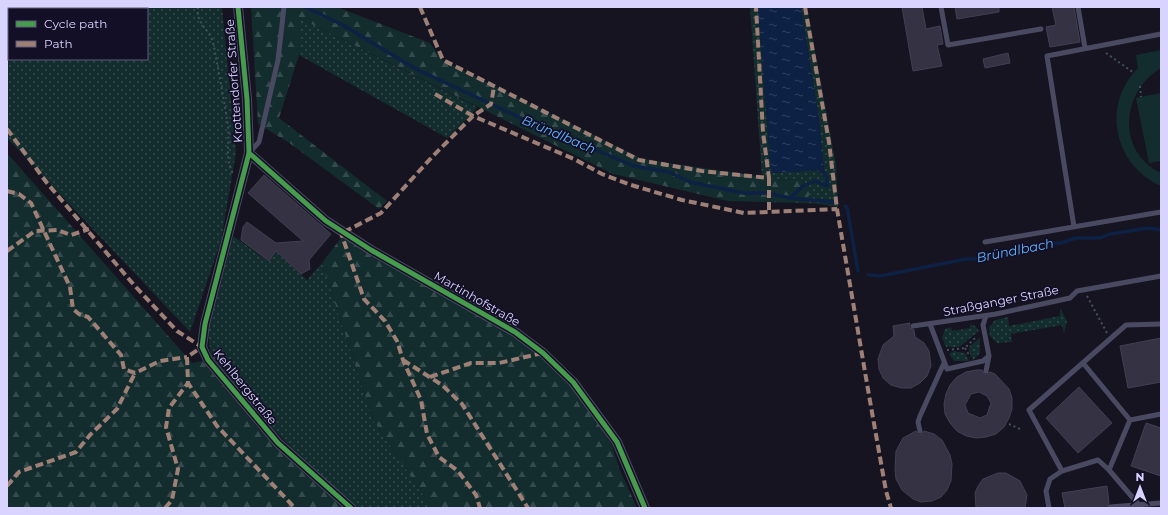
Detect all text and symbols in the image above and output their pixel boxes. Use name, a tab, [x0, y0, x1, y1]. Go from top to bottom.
legend	[8, 8, 148, 60]
text: Cycle path	[44, 16, 107, 31]
street label: Krottendorfer Straße	[222, 19, 245, 143]
text: Path	[44, 36, 73, 51]
water label: Bründlbach	[520, 111, 598, 157]
water label: Bründlbach	[975, 235, 1055, 265]
street label: Martinhofstraße	[432, 268, 523, 329]
street label: Straßganger Straße	[942, 282, 1060, 319]
street label: Kehlbergstraße	[210, 346, 280, 427]
north arrow	[1120, 467, 1160, 507]
text: N	[1136, 470, 1144, 484]

